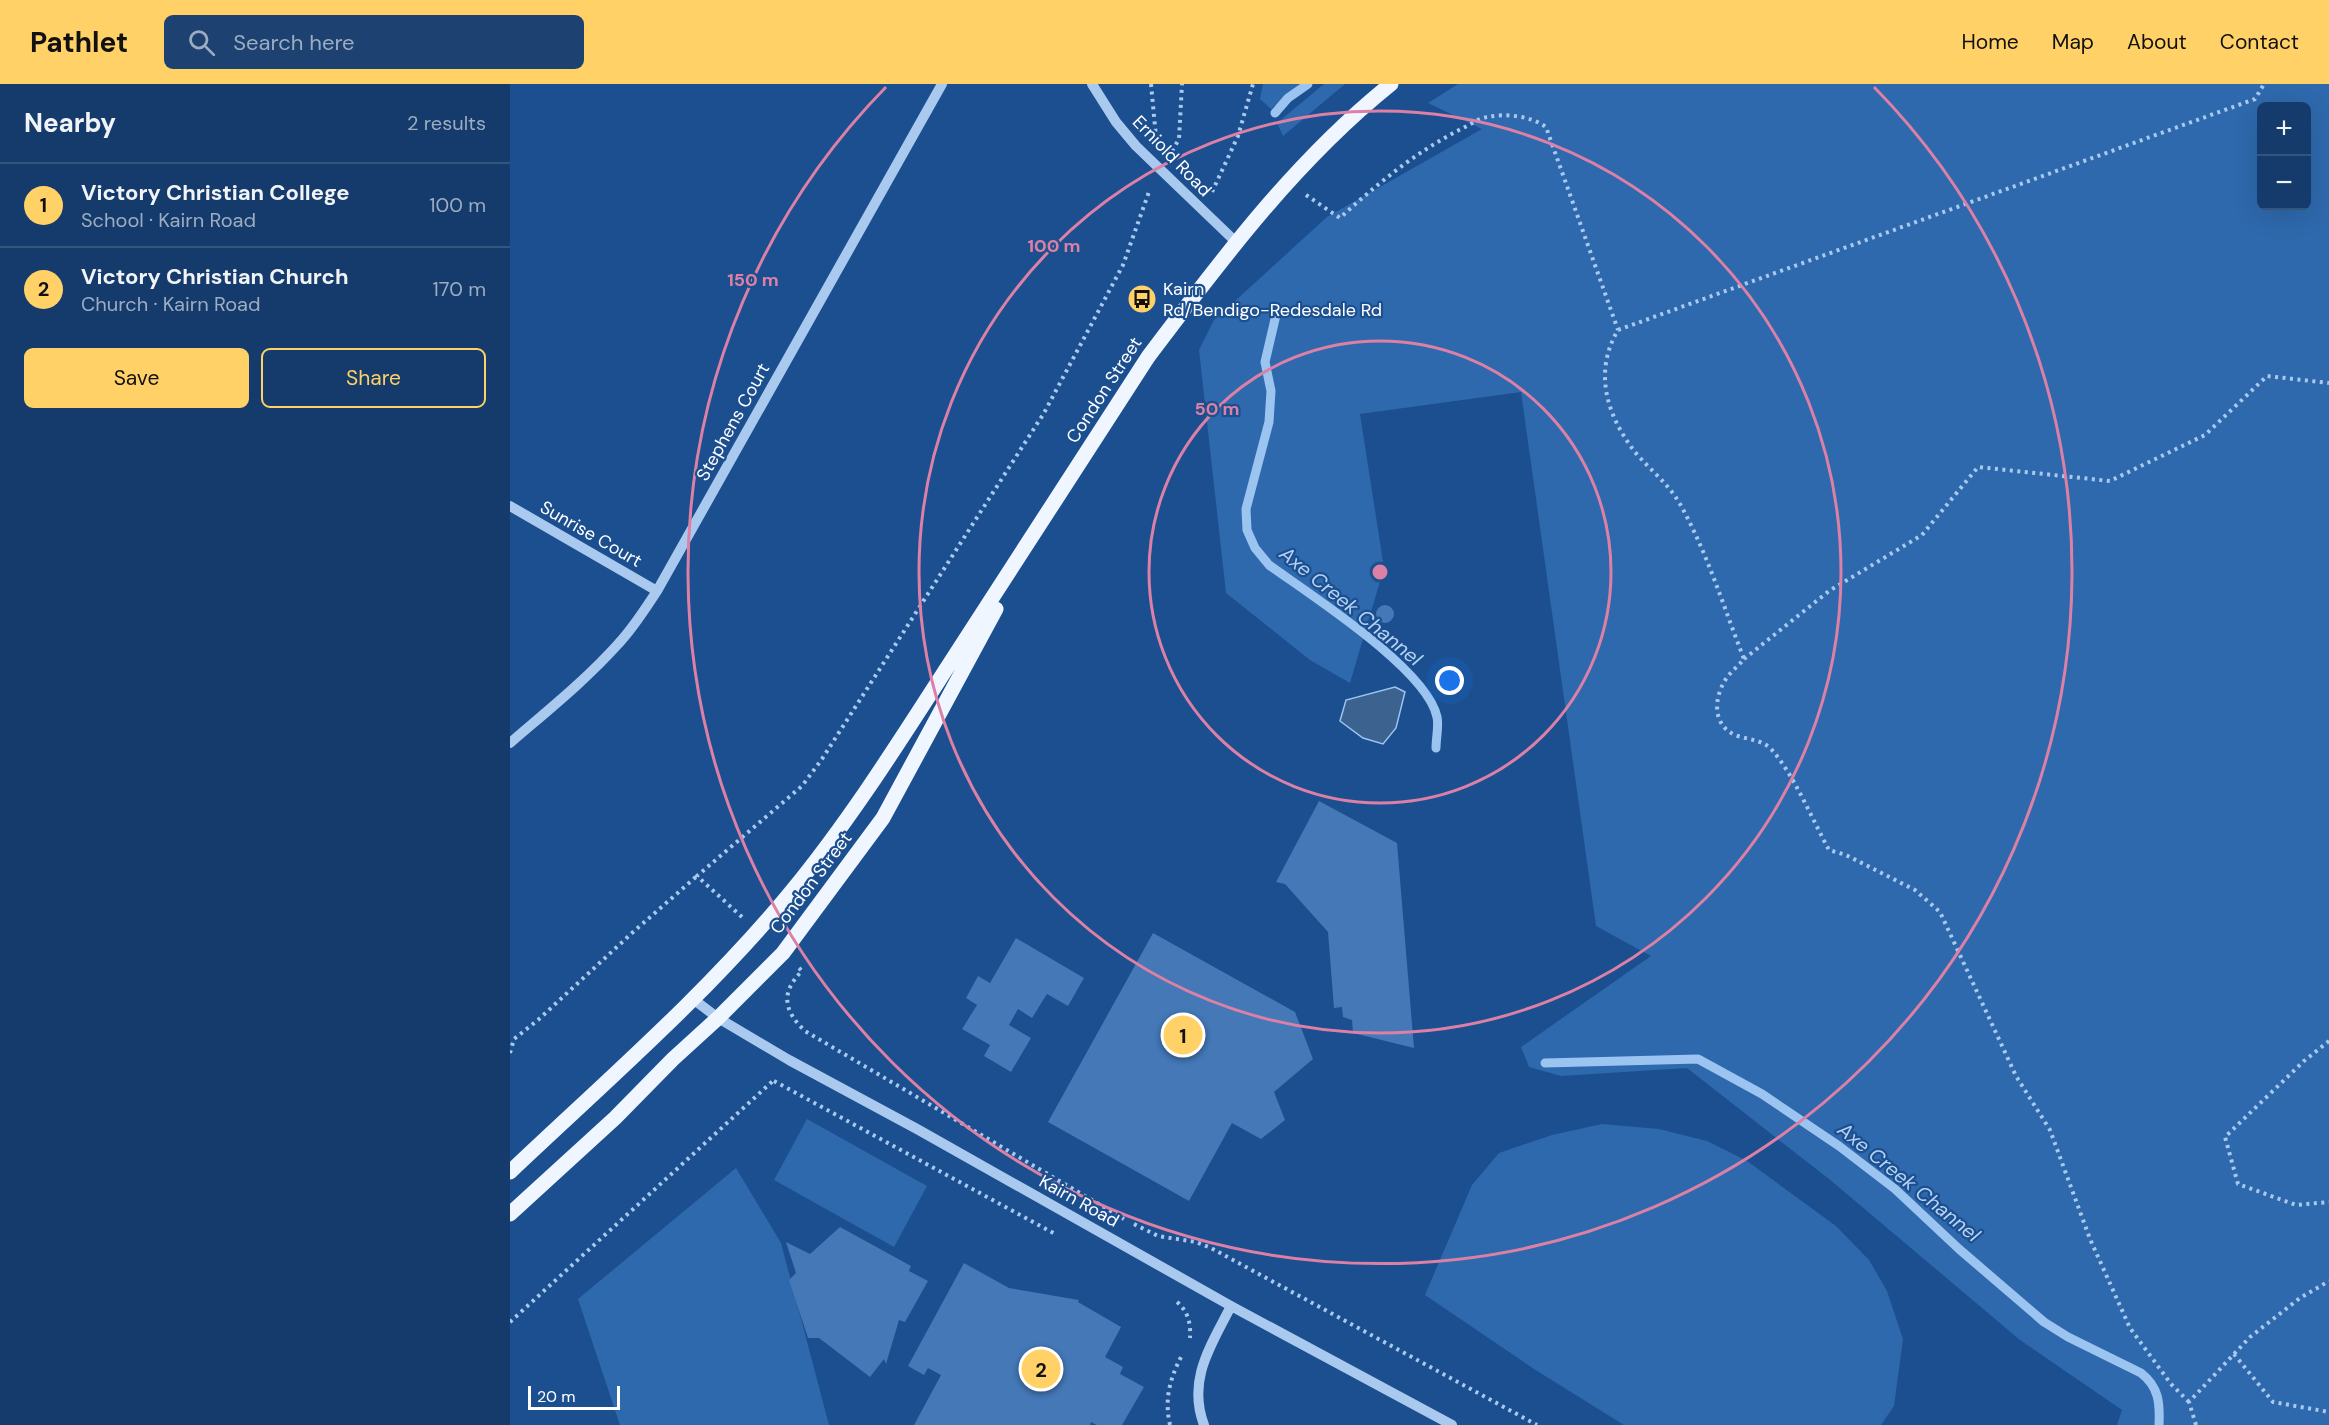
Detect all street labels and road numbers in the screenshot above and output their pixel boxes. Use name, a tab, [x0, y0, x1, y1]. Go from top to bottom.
street label: Erniold Road	[1127, 110, 1217, 202]
street label: Condon Street	[1061, 332, 1147, 448]
street label: Stephens Court	[691, 359, 775, 485]
street label: Sunrise Court	[536, 495, 646, 573]
street label: Condon Street	[765, 827, 857, 939]
street label: Kairn Road	[1035, 1169, 1123, 1233]

